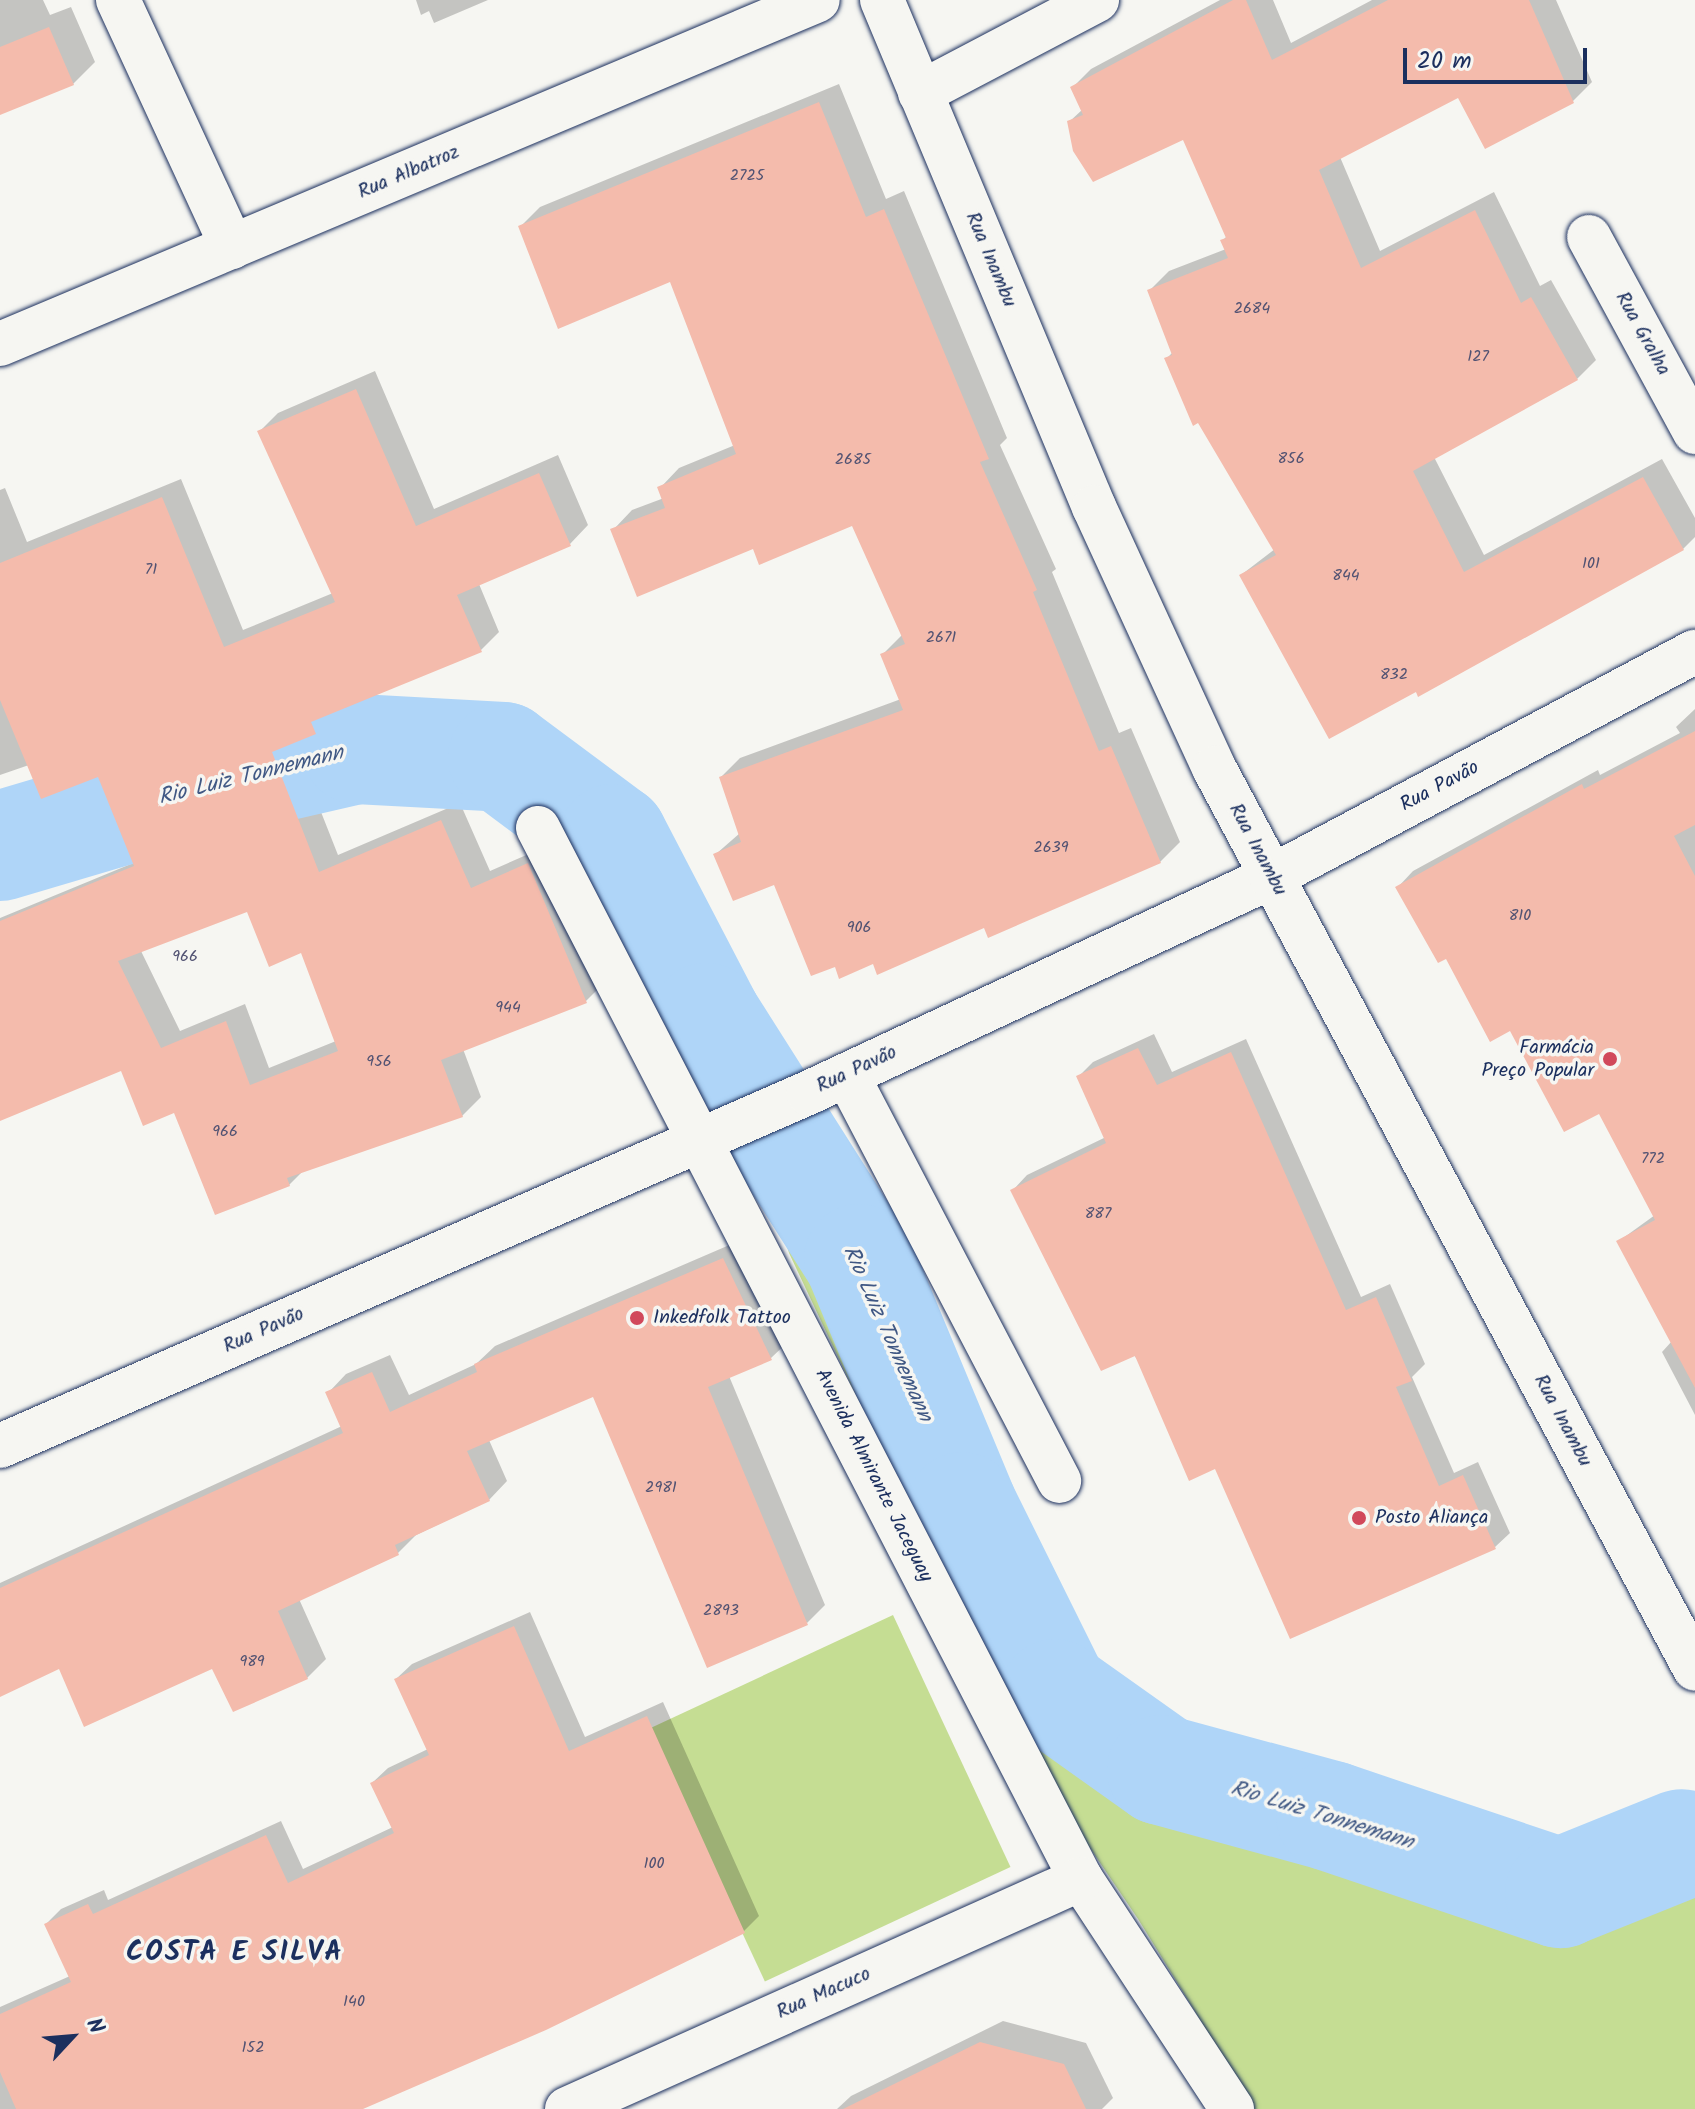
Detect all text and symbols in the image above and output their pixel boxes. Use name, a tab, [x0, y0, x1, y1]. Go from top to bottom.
scale bar	[1407, 32, 1591, 82]
text: 20 m	[1417, 42, 1472, 81]
street label: Rua Albatroz	[355, 141, 463, 205]
house number: 2725	[730, 166, 764, 186]
street label: Rua Inambu	[959, 209, 1021, 311]
street label: Rua Gralha	[1609, 288, 1675, 380]
house number: 2684	[1234, 299, 1270, 319]
house number: 127	[1467, 347, 1489, 367]
house number: 856	[1277, 449, 1305, 469]
house number: 2685	[835, 450, 871, 470]
house number: 101	[1582, 554, 1600, 574]
house number: 71	[145, 560, 157, 580]
house number: 844	[1332, 566, 1360, 586]
house number: 2671	[926, 628, 956, 648]
house number: 832	[1380, 665, 1408, 685]
water label: Rio Luiz Tonnemann	[156, 740, 346, 812]
street label: Rua Pavão	[1396, 756, 1484, 818]
street label: Rua Inambu	[1223, 800, 1291, 900]
house number: 2639	[1033, 838, 1069, 858]
house number: 810	[1509, 906, 1531, 926]
house number: 906	[847, 918, 871, 938]
house number: 966	[172, 947, 198, 967]
house number: 944	[495, 998, 521, 1018]
place label: Farmácia Preço Popular	[1482, 1036, 1594, 1083]
street label: Rua Pavão	[813, 1041, 901, 1099]
marker: Farmácia Preço Popular	[1601, 1050, 1619, 1068]
house number: 956	[366, 1052, 392, 1072]
house number: 966	[212, 1122, 238, 1142]
house number: 772	[1641, 1149, 1665, 1169]
house number: 887	[1085, 1204, 1111, 1224]
water label: Rio Luiz Tonnemann	[836, 1242, 938, 1426]
street label: Rua Pavão	[220, 1303, 308, 1359]
place label: Inkedfolk Tattoo	[653, 1306, 791, 1330]
marker: Inkedfolk Tattoo	[628, 1309, 646, 1327]
street label: Avenida Almirante Jaceguay	[809, 1365, 937, 1587]
street label: Rua Inambu	[1528, 1371, 1596, 1471]
house number: 2981	[645, 1478, 677, 1498]
place label: Posto Aliança	[1375, 1506, 1488, 1530]
marker: Posto Aliança	[1350, 1509, 1368, 1527]
house number: 2893	[703, 1601, 739, 1621]
house number: 989	[239, 1652, 265, 1672]
water label: Rio Luiz Tonnemann	[1227, 1776, 1417, 1856]
house number: 100	[643, 1854, 665, 1874]
district label: COSTA E SILVA	[126, 1936, 344, 1970]
street label: Rua Macuco	[773, 1963, 875, 2025]
house number: 140	[343, 1992, 365, 2012]
north arrow	[32, 1997, 112, 2077]
text: N	[75, 2012, 113, 2040]
house number: 152	[242, 2038, 264, 2058]

